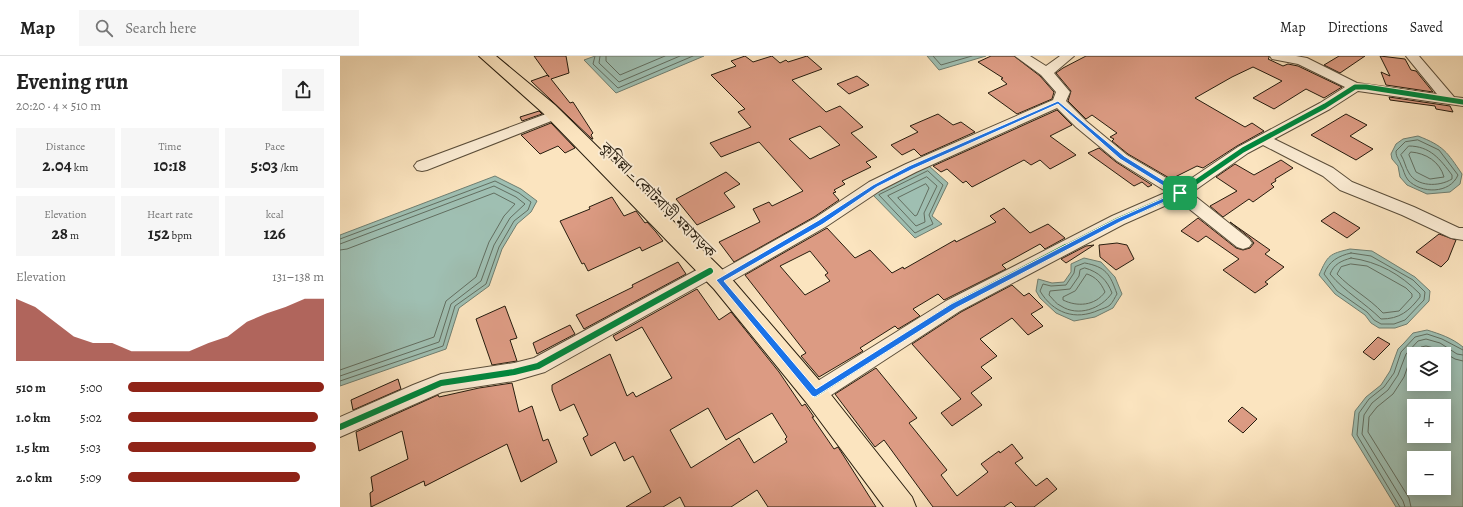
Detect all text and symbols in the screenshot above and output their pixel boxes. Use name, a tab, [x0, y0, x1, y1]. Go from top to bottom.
search box	[79, 10, 359, 46]
text: Map	[20, 15, 55, 41]
icon: search	[93, 17, 115, 39]
text: Search here	[125, 18, 197, 38]
text: Map	[1280, 18, 1306, 37]
text: Directions	[1328, 18, 1388, 37]
text: Saved	[1410, 18, 1443, 37]
text: Evening run	[16, 67, 128, 97]
button: share	[282, 69, 324, 111]
text: 20:20 · 4 × 510 m	[16, 97, 101, 114]
street label: কুমিল্লা - কোটবাড়ী মহাসড়ক	[595, 137, 721, 263]
text: Distance	[46, 139, 85, 154]
text: Time	[159, 139, 181, 154]
text: Pace	[264, 139, 285, 154]
text: 2.04	[42, 154, 72, 177]
text: 10:18	[154, 154, 186, 177]
text: 5:03	[251, 154, 278, 177]
text: km	[72, 160, 88, 175]
text: /km	[278, 160, 298, 175]
pin	[1163, 176, 1197, 210]
icon: arrive	[1169, 182, 1191, 204]
text: Elevation	[44, 207, 86, 222]
text: Heart rate	[147, 207, 193, 222]
text: kcal	[266, 207, 283, 222]
text: 28	[51, 222, 68, 245]
text: 152	[148, 222, 169, 245]
text: 126	[264, 222, 286, 245]
text: m	[68, 228, 79, 243]
text: bpm	[169, 228, 192, 243]
text: Elevation	[16, 268, 66, 285]
text: 131–138 m	[272, 268, 324, 285]
map controls	[1407, 347, 1451, 495]
button: layers	[1407, 347, 1451, 391]
text: 510 m	[16, 379, 46, 396]
text: 5:00	[80, 379, 103, 396]
button: +	[1407, 399, 1451, 443]
text: 1.0 km	[16, 409, 51, 426]
text: 5:02	[80, 409, 102, 426]
text: 1.5 km	[16, 439, 50, 456]
text: 5:03	[80, 439, 101, 456]
button: −	[1407, 451, 1451, 495]
text: 2.0 km	[16, 469, 52, 486]
text: 5:09	[80, 469, 102, 486]

